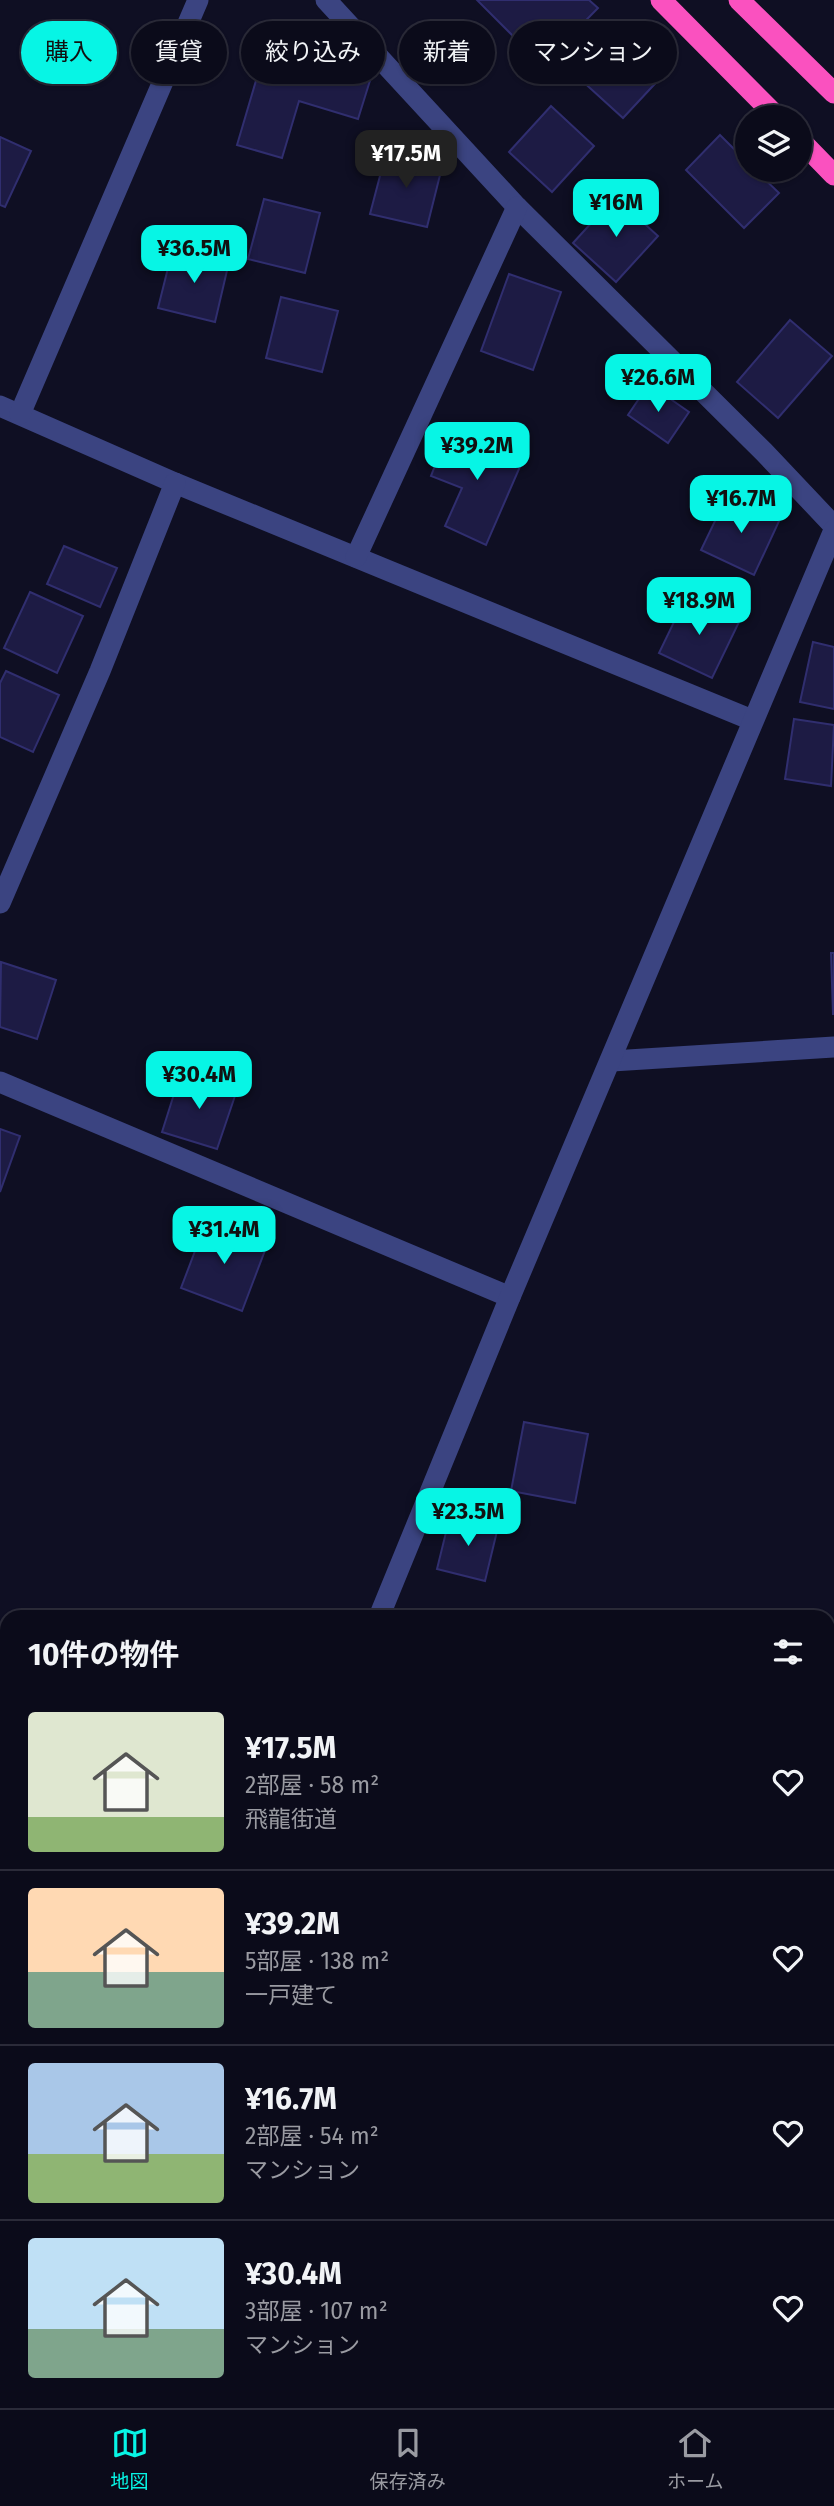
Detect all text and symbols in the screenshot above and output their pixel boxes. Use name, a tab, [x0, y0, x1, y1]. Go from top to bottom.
chip: 購入	[21, 21, 117, 84]
chip: 賃貸	[131, 21, 227, 84]
chip: 絞り込み	[241, 21, 385, 84]
chip: 新着	[399, 21, 495, 84]
chip: マンション	[509, 21, 677, 84]
map controls	[735, 105, 812, 182]
button: layers	[735, 105, 812, 182]
pin: ¥17.5M	[349, 130, 463, 190]
text: ¥17.5M	[371, 139, 441, 167]
pin: ¥16M	[575, 180, 657, 239]
text: ¥16M	[589, 188, 643, 216]
pin: ¥36.5M	[137, 226, 251, 285]
text: ¥36.5M	[157, 234, 231, 262]
pin: ¥26.6M	[601, 354, 715, 414]
text: ¥26.6M	[621, 363, 695, 391]
pin: ¥39.2M	[420, 422, 534, 482]
text: ¥39.2M	[441, 431, 513, 459]
pin: ¥16.7M	[684, 476, 798, 535]
text: ¥16.7M	[706, 484, 776, 512]
pin: ¥18.9M	[642, 578, 756, 637]
text: ¥18.9M	[663, 586, 735, 614]
pin: ¥30.4M	[142, 1052, 256, 1111]
text: ¥30.4M	[162, 1060, 236, 1088]
pin: ¥31.4M	[167, 1206, 281, 1266]
text: ¥31.4M	[189, 1215, 259, 1243]
pin: ¥23.5M	[411, 1488, 525, 1548]
text: ¥23.5M	[432, 1497, 504, 1525]
icon: filters	[769, 1633, 807, 1671]
text: 10件の物件	[28, 1637, 179, 1673]
text: ¥17.5M	[245, 1730, 336, 1766]
icon: home	[84, 1740, 168, 1824]
icon: heart	[769, 1763, 807, 1801]
text: 2部屋 · 58 m²	[245, 1771, 379, 1799]
text: 飛龍街道	[245, 1805, 337, 1833]
text: ¥39.2M	[245, 1906, 340, 1942]
icon: home	[84, 1916, 168, 2000]
icon: heart	[769, 1939, 807, 1977]
text: 5部屋 · 138 m²	[245, 1947, 389, 1975]
text: 一戸建て	[245, 1981, 337, 2009]
text: ¥16.7M	[245, 2081, 337, 2117]
icon: home	[84, 2091, 168, 2175]
icon: heart	[769, 2114, 807, 2152]
text: 2部屋 · 54 m²	[245, 2122, 379, 2150]
text: マンション	[245, 2156, 360, 2184]
text: ¥30.4M	[245, 2256, 342, 2292]
icon: home	[84, 2266, 168, 2350]
icon: heart	[769, 2289, 807, 2327]
text: 3部屋 · 107 m²	[245, 2297, 388, 2325]
text: マンション	[245, 2331, 360, 2359]
tab: 地図	[111, 2424, 149, 2493]
tab: 保存済み	[370, 2424, 446, 2493]
tab: ホーム	[667, 2424, 723, 2493]

